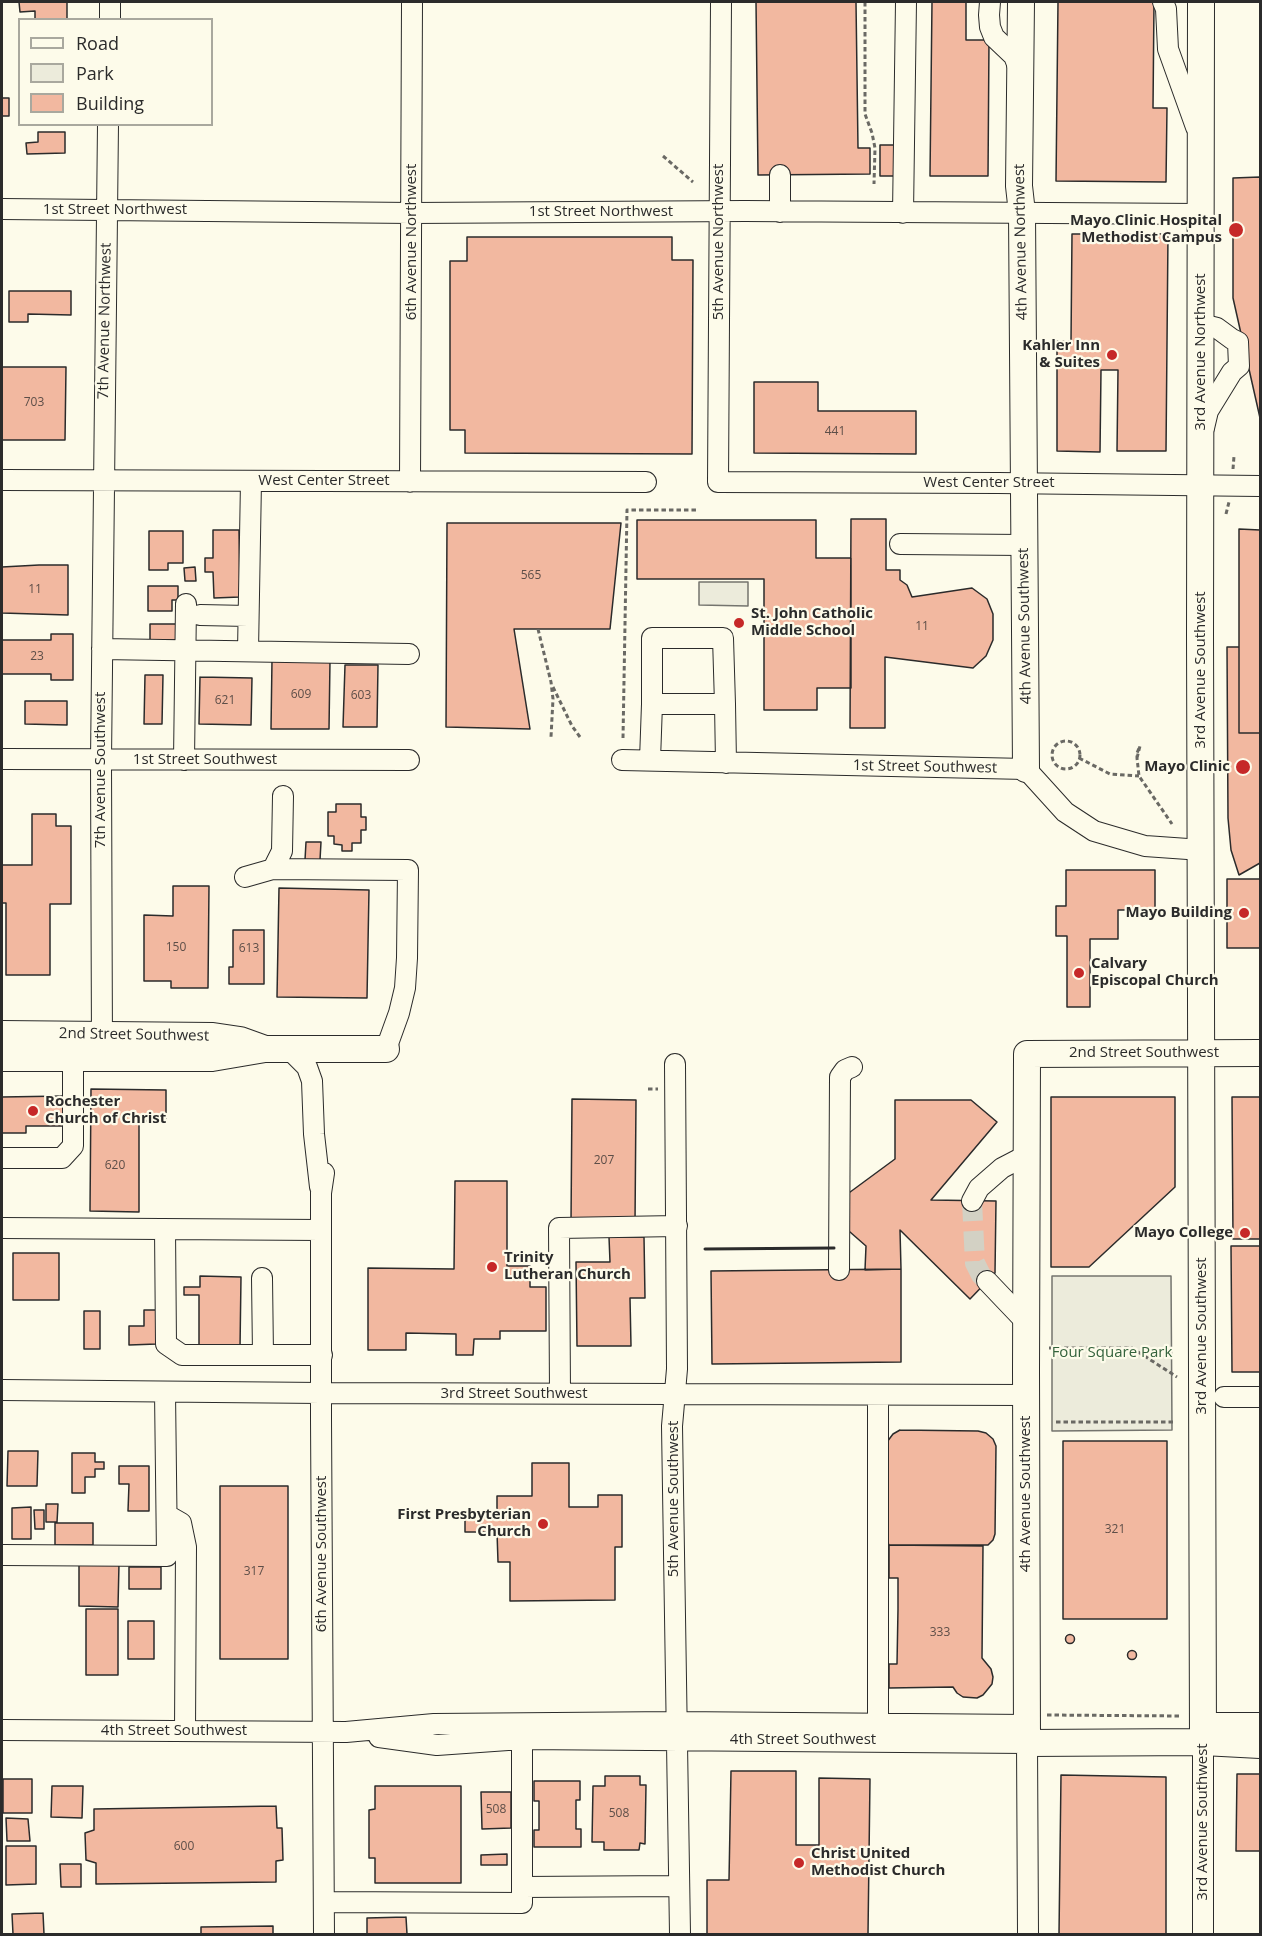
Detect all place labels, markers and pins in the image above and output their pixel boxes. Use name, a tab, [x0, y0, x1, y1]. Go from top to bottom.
place label: Mayo Clinic Hospital Methodist Campus	[1070, 212, 1222, 247]
marker: Mayo Clinic Hospital Methodist Campus	[1227, 221, 1245, 239]
place label: Kahler Inn & Suites	[1022, 337, 1100, 372]
marker: Kahler Inn & Suites	[1105, 348, 1119, 362]
place label: St. John Catholic Middle School	[751, 605, 873, 640]
marker: St. John Catholic Middle School	[732, 616, 746, 630]
place label: Mayo Clinic	[1144, 758, 1230, 776]
marker: Mayo Clinic	[1234, 758, 1252, 776]
place label: Mayo Building	[1126, 904, 1232, 922]
marker: Mayo Building	[1237, 906, 1251, 920]
place label: Calvary Episcopal Church	[1091, 955, 1219, 990]
marker: Calvary Episcopal Church	[1072, 966, 1086, 980]
place label: Rochester Church of Christ	[45, 1093, 166, 1128]
marker: Rochester Church of Christ	[26, 1104, 40, 1118]
place label: Mayo College	[1134, 1224, 1233, 1242]
marker: Mayo College	[1238, 1226, 1252, 1240]
place label: Trinity Lutheran Church	[504, 1249, 631, 1284]
marker: Trinity Lutheran Church	[485, 1260, 499, 1274]
place label: First Presbyterian Church	[397, 1506, 531, 1541]
marker: First Presbyterian Church	[536, 1517, 550, 1531]
place label: Christ United Methodist Church	[811, 1845, 945, 1880]
marker: Christ United Methodist Church	[792, 1856, 806, 1870]

